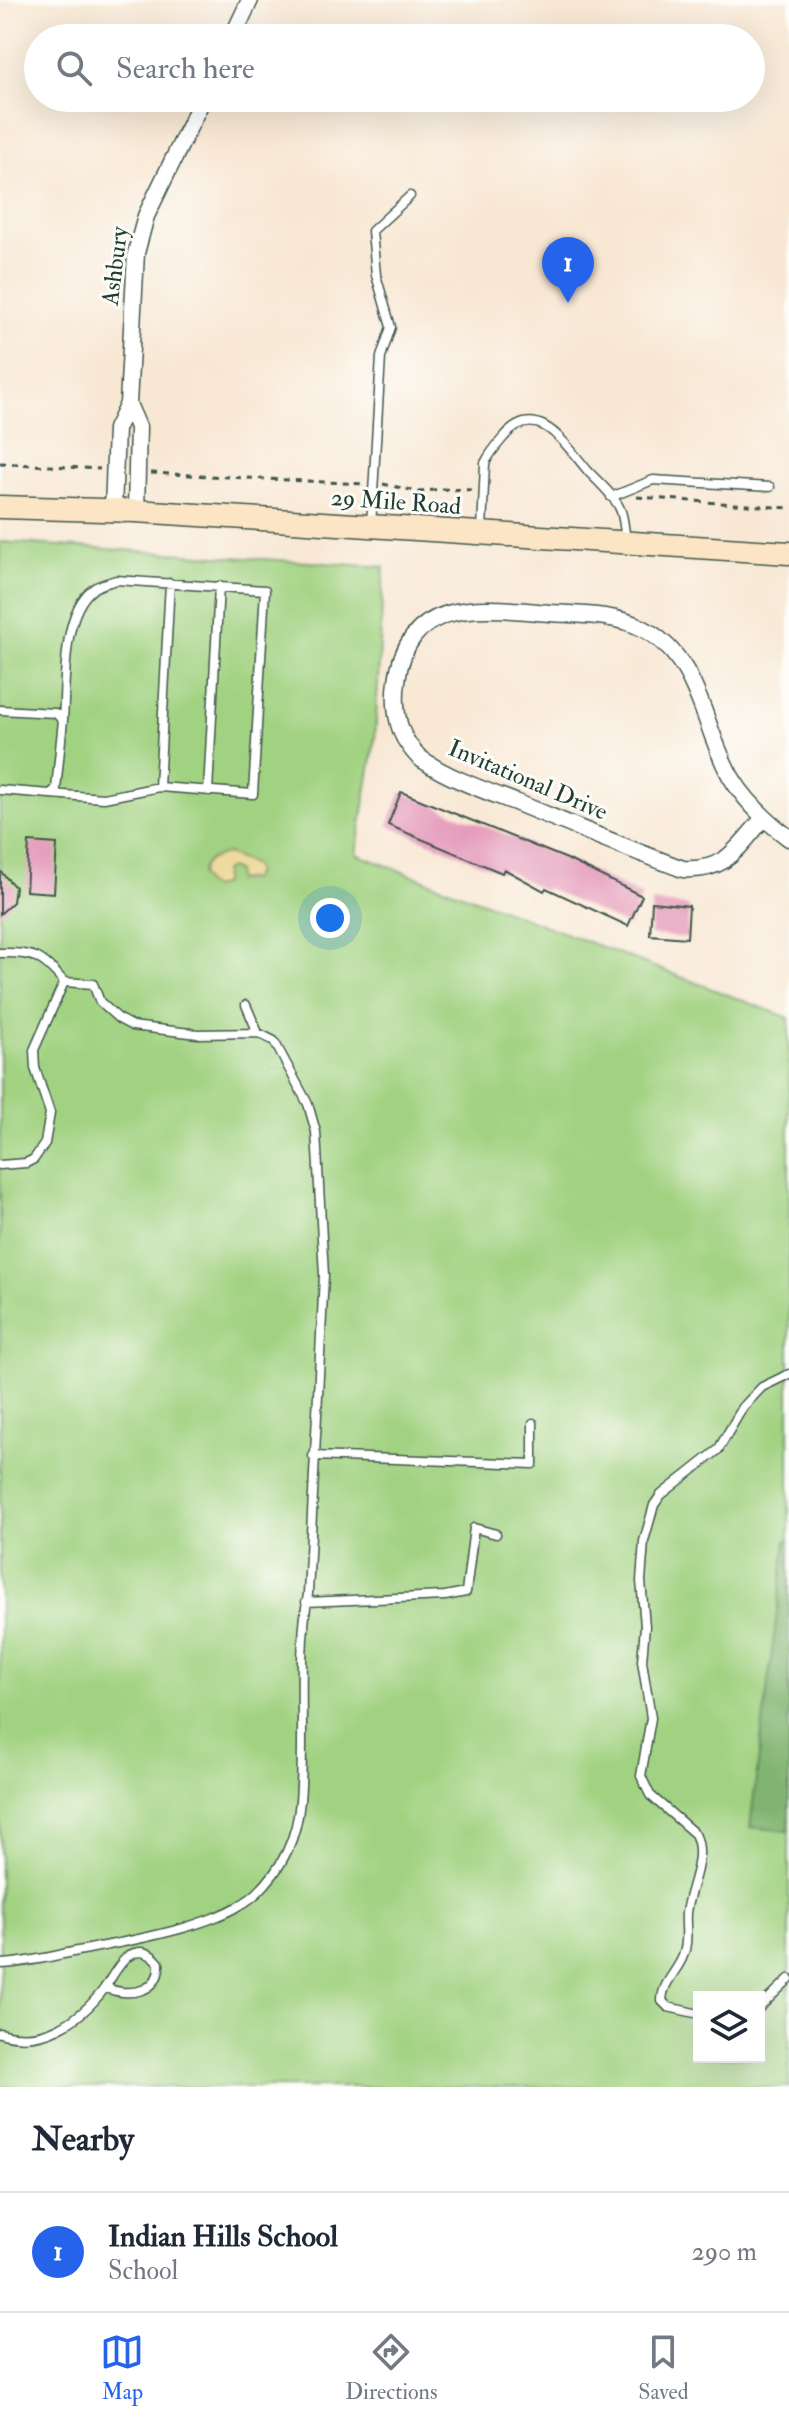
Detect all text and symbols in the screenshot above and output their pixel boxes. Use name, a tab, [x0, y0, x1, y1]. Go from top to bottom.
search box	[24, 24, 765, 112]
icon: search	[52, 46, 96, 90]
text: Search here	[116, 50, 255, 87]
street label: Ashbury	[95, 224, 135, 308]
pin: 1	[542, 237, 594, 303]
street label: 29 Mile Road	[330, 482, 462, 522]
street label: Invitational Drive	[444, 733, 612, 827]
your location	[310, 898, 350, 938]
map controls	[693, 1991, 765, 2063]
button: layers	[693, 1991, 765, 2063]
text: Nearby	[32, 2118, 134, 2161]
text: Indian Hills School	[108, 2218, 338, 2255]
text: 1	[53, 2236, 63, 2268]
text: 290 m	[692, 2236, 757, 2268]
text: School	[108, 2255, 178, 2287]
tab: Map	[100, 2330, 144, 2406]
tab: Directions	[345, 2330, 438, 2406]
tab: Saved	[638, 2330, 689, 2406]

